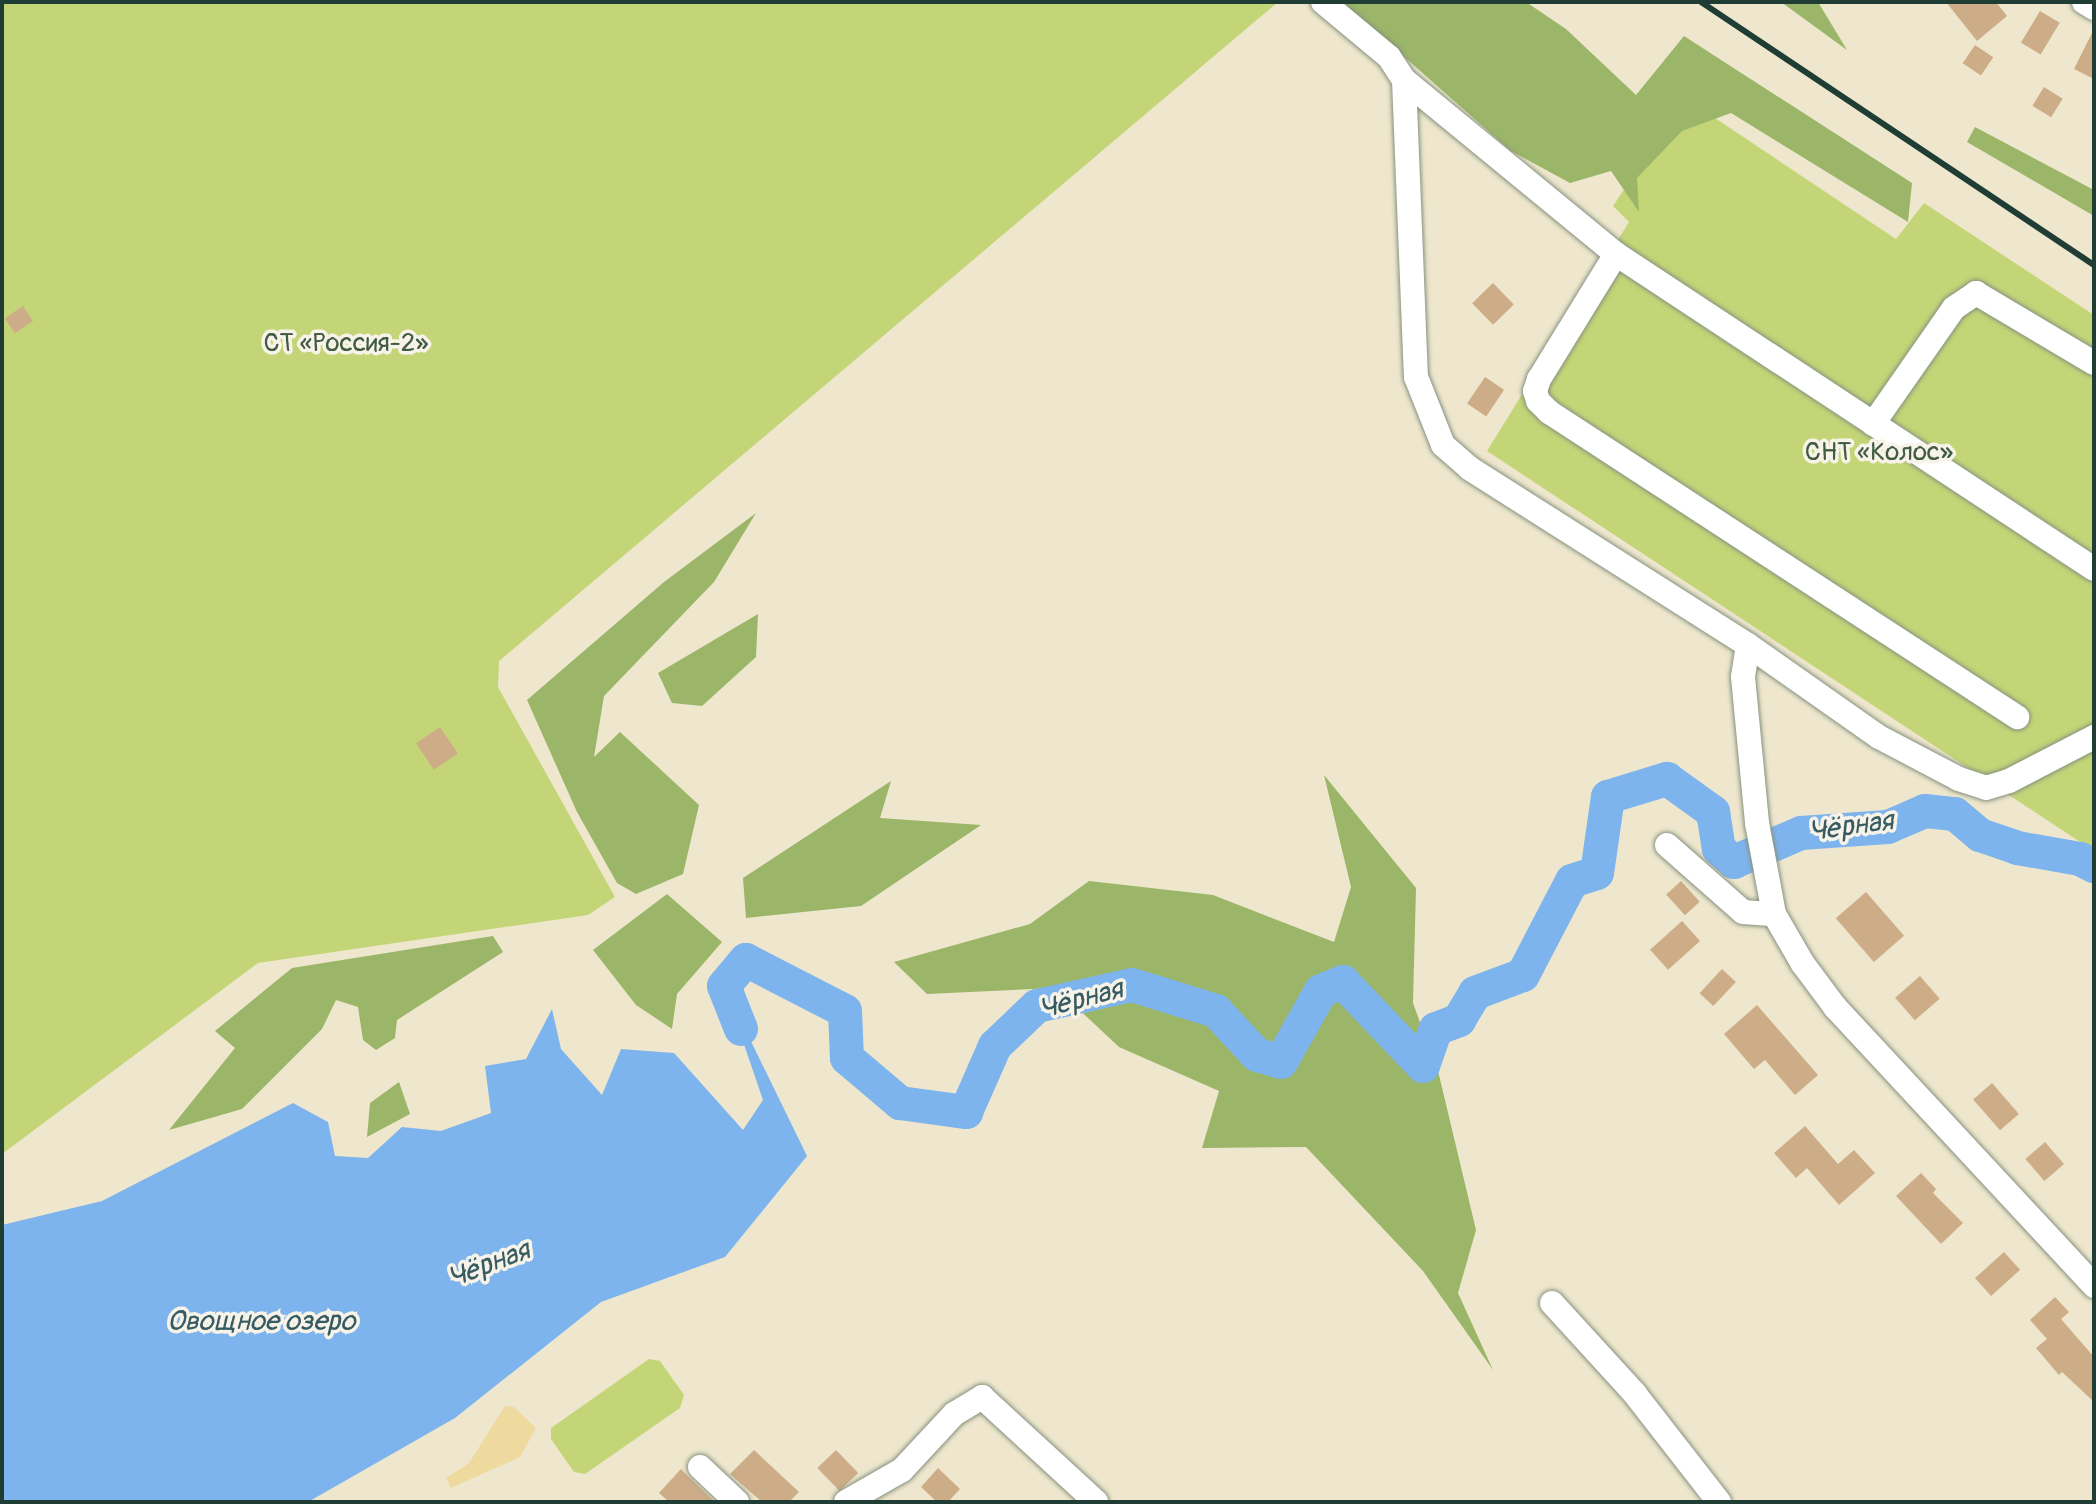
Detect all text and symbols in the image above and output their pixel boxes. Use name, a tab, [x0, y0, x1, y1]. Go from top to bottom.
park label: СТ «Россия-2»	[264, 328, 428, 360]
park label: СНТ «Колос»	[1805, 437, 1953, 469]
water label: Чёрная	[1806, 804, 1896, 850]
water label: Чёрная	[1035, 973, 1127, 1027]
water label: Чёрная	[443, 1234, 535, 1296]
water label: Овощное озеро	[167, 1305, 355, 1339]

